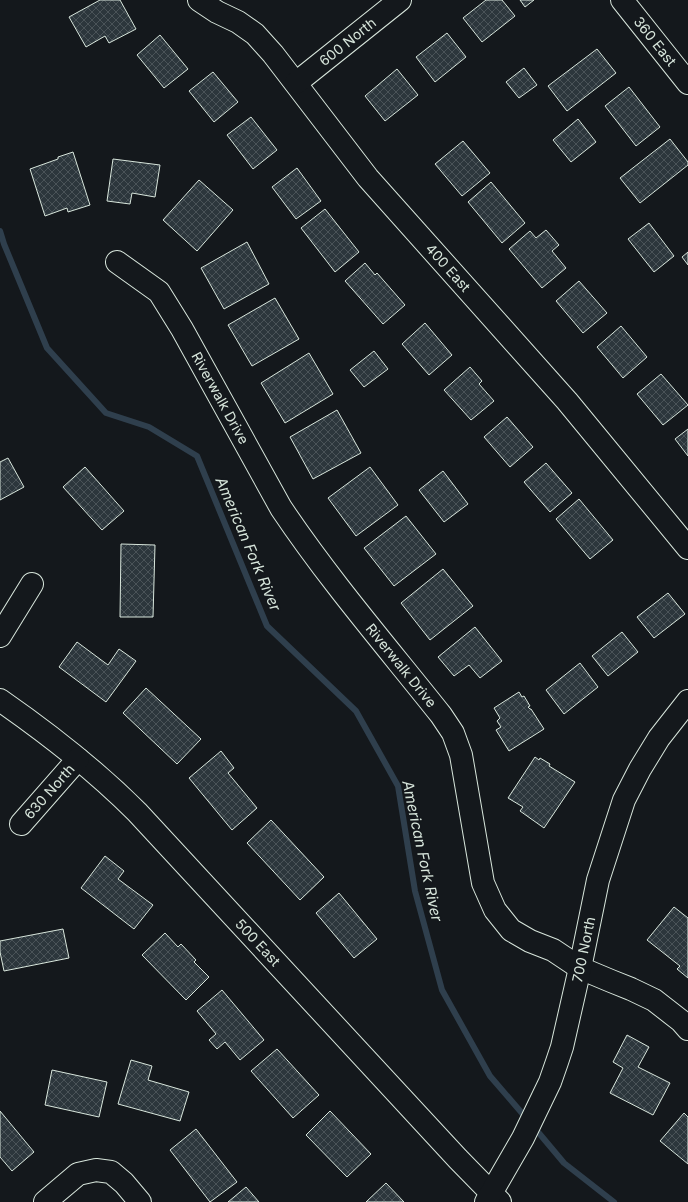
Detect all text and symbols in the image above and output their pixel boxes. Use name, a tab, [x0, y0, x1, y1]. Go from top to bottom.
street label: 360 East	[631, 13, 680, 70]
street label: 600 North	[316, 14, 379, 69]
street label: 400 East	[422, 240, 475, 295]
street label: Riverwalk Drive	[188, 349, 253, 447]
water label: American Fork River	[211, 473, 285, 614]
street label: Riverwalk Drive	[363, 620, 441, 711]
street label: 630 North	[20, 760, 78, 822]
water label: American Fork River	[398, 778, 447, 924]
street label: 500 East	[232, 915, 284, 970]
street label: 700 North	[568, 915, 598, 984]

